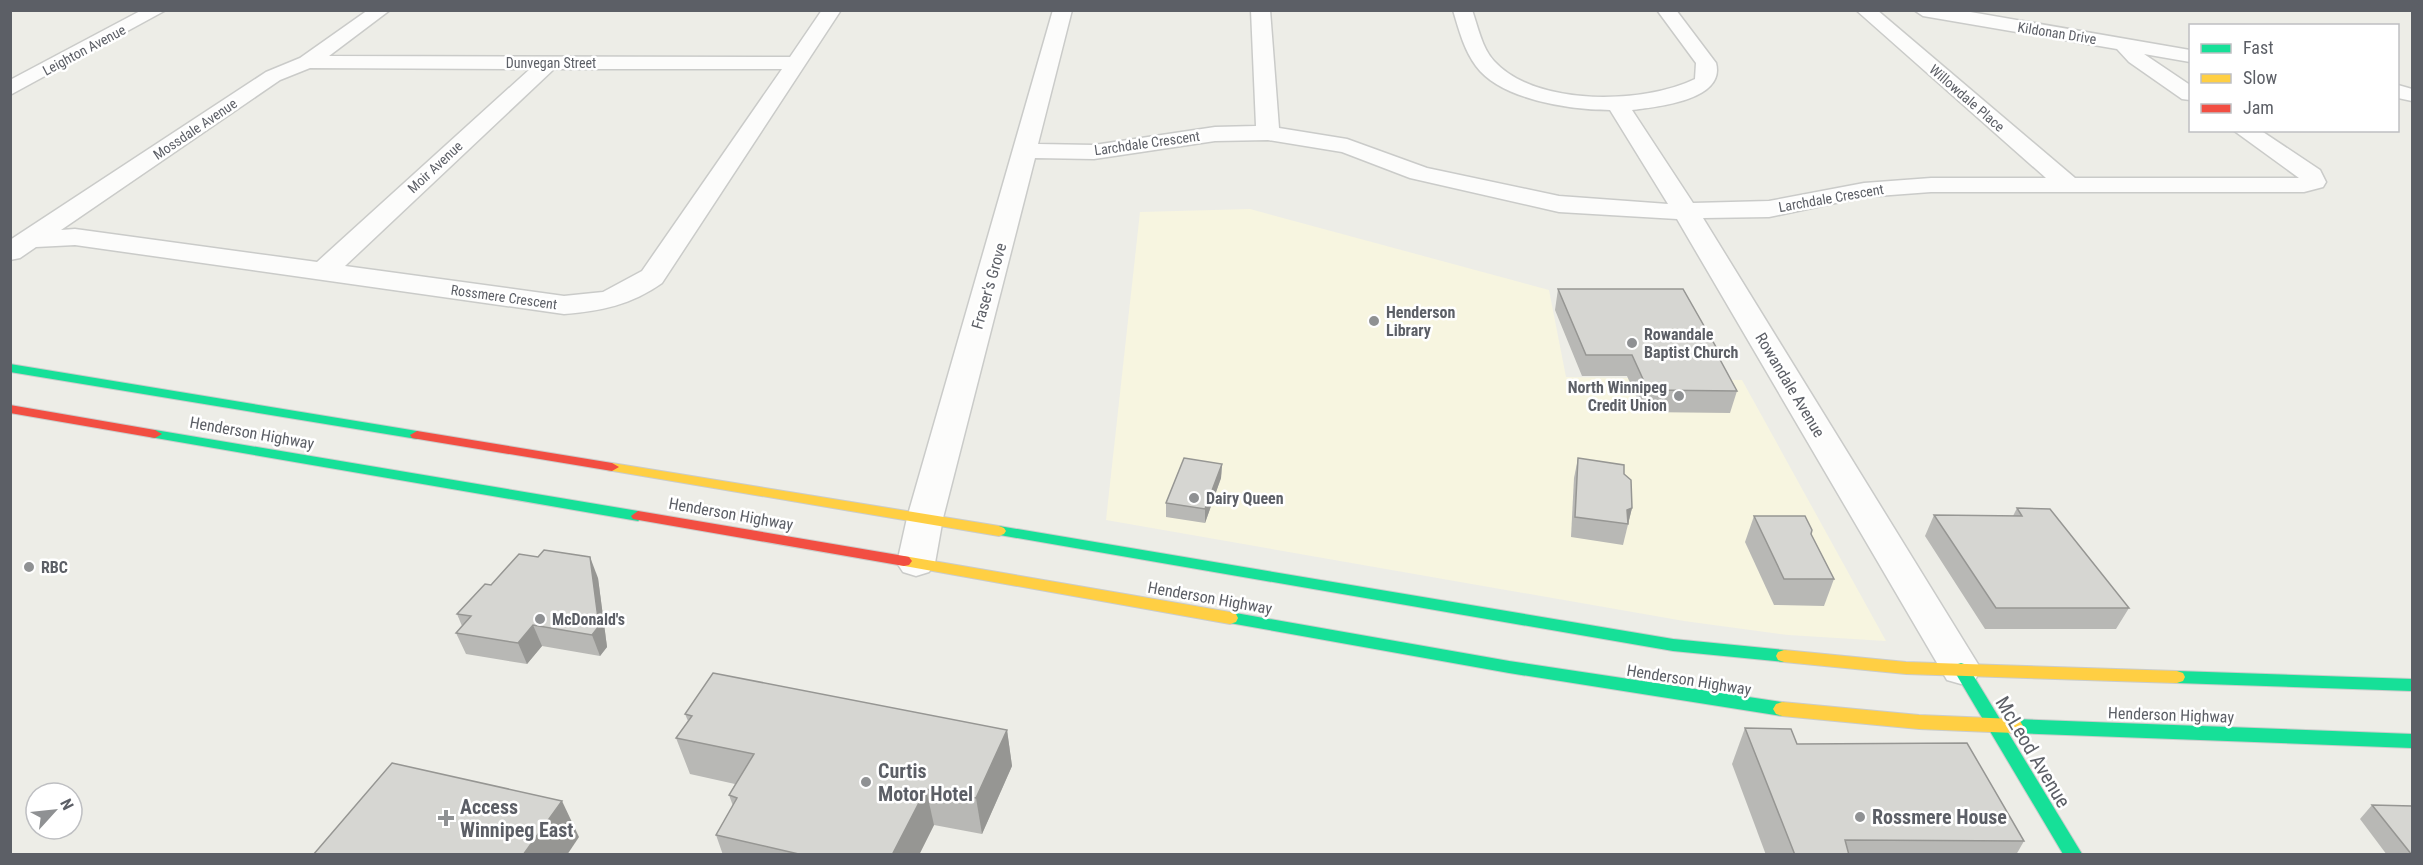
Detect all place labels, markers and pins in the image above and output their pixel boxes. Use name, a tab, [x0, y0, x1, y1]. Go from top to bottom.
place label: Henderson Library	[1386, 303, 1455, 340]
marker: Henderson Library	[1367, 314, 1381, 328]
place label: Rowandale Baptist Church	[1644, 325, 1739, 362]
marker: Rowandale Baptist Church	[1625, 336, 1639, 350]
place label: North Winnipeg Credit Union	[1568, 378, 1667, 415]
marker: North Winnipeg Credit Union	[1672, 389, 1686, 403]
place label: Dairy Queen	[1206, 489, 1284, 508]
marker: Dairy Queen	[1187, 491, 1201, 505]
place label: RBC	[41, 558, 68, 577]
marker: RBC	[22, 560, 36, 574]
place label: McDonald's	[552, 610, 625, 629]
marker: McDonald's	[533, 612, 547, 626]
place label: Curtis Motor Hotel	[878, 759, 973, 806]
marker: Curtis Motor Hotel	[859, 775, 873, 789]
place label: Access Winnipeg East	[460, 795, 573, 842]
place label: Rossmere House	[1872, 805, 2007, 829]
marker: Access Winnipeg East	[437, 809, 455, 827]
marker: Rossmere House	[1853, 810, 1867, 824]

